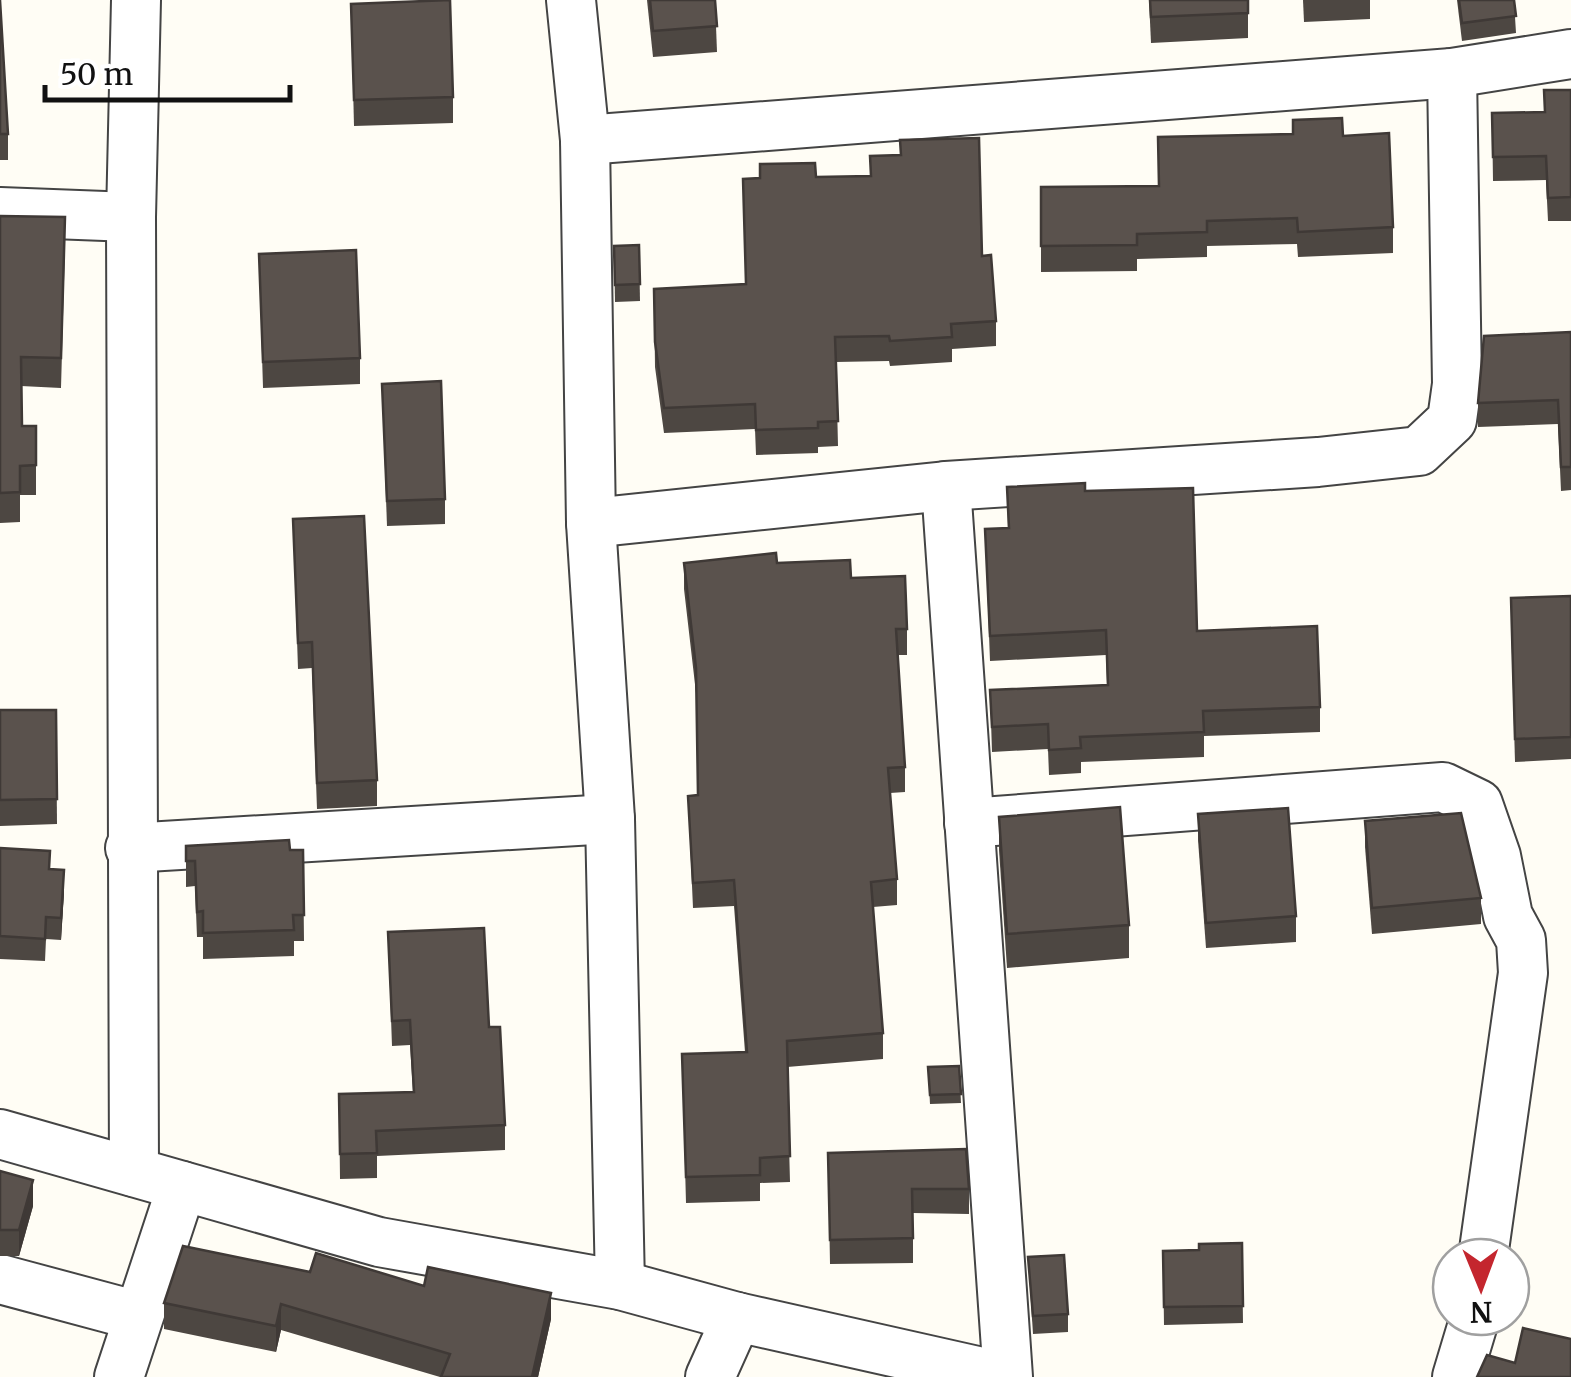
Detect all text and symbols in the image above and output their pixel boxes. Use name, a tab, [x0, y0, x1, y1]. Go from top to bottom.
scale bar	[45, 40, 290, 102]
text: 50 m	[60, 55, 133, 93]
north arrow	[1431, 1237, 1531, 1337]
text: N	[1470, 1294, 1493, 1330]

